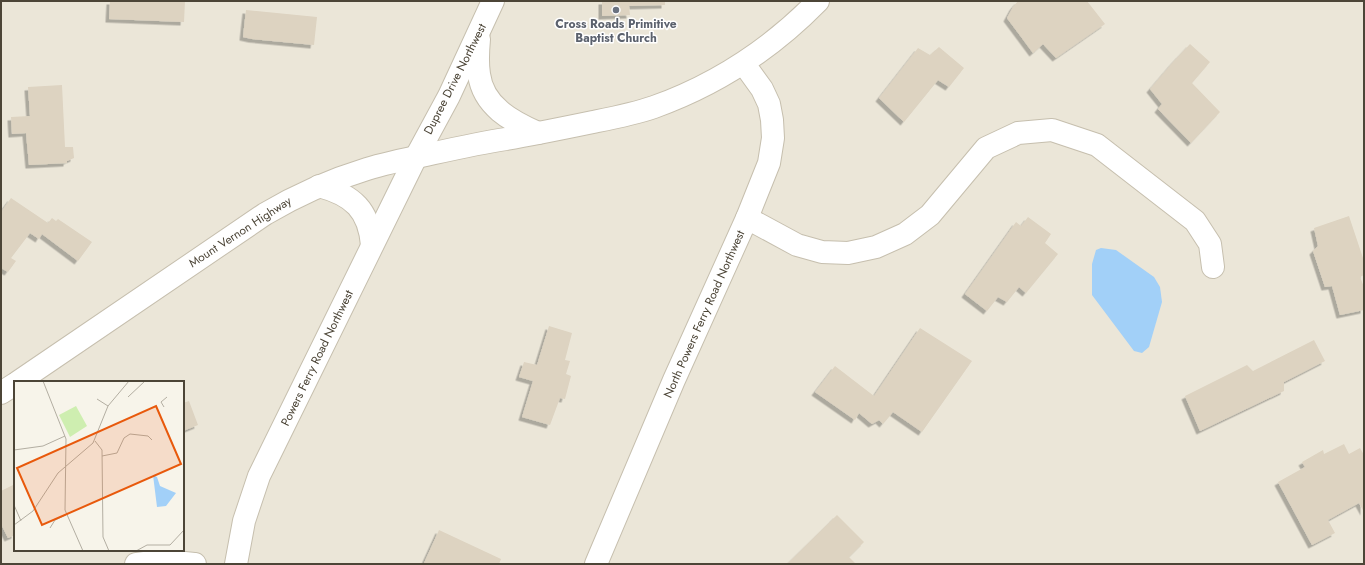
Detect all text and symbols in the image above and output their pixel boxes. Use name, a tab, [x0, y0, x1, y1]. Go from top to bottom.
marker: Cross Roads Primitive Baptist Church	[611, 5, 621, 15]
place label: Cross Roads Primitive Baptist Church	[555, 15, 677, 47]
street label: Dupree Drive Northwest	[419, 20, 491, 138]
street label: Mount Vernon Highway	[185, 192, 296, 272]
street label: North Powers Ferry Road Northwest	[659, 227, 749, 401]
street label: Powers Ferry Road Northwest	[276, 287, 358, 429]
inset map	[14, 381, 184, 551]

